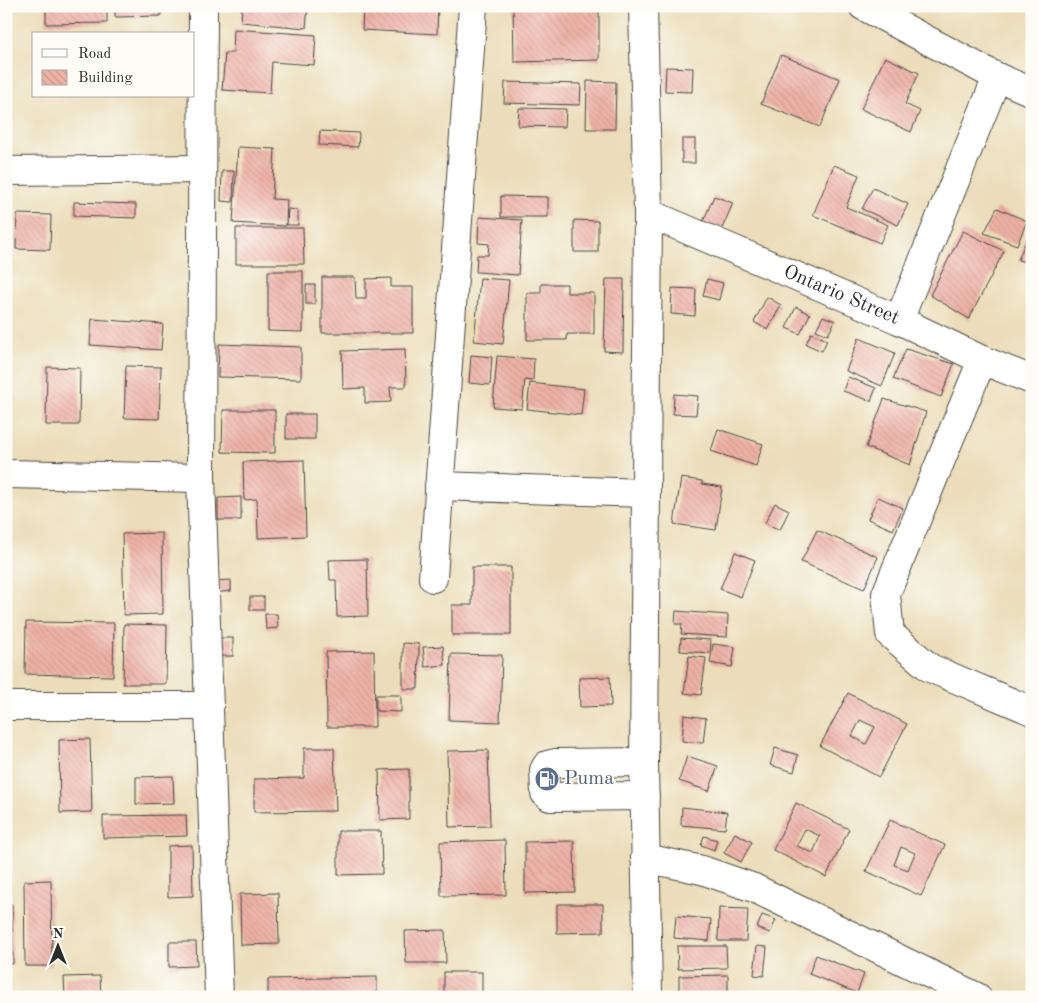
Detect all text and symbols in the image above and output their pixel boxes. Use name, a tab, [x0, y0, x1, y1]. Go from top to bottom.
legend	[32, 32, 195, 98]
text: Road	[78, 47, 112, 62]
text: Building	[78, 71, 133, 86]
street label: Ontario Street	[780, 262, 902, 329]
fuel station icon: Puma	[534, 766, 560, 792]
place label: Puma	[564, 769, 614, 789]
north arrow	[32, 920, 82, 970]
text: N	[53, 927, 64, 941]

